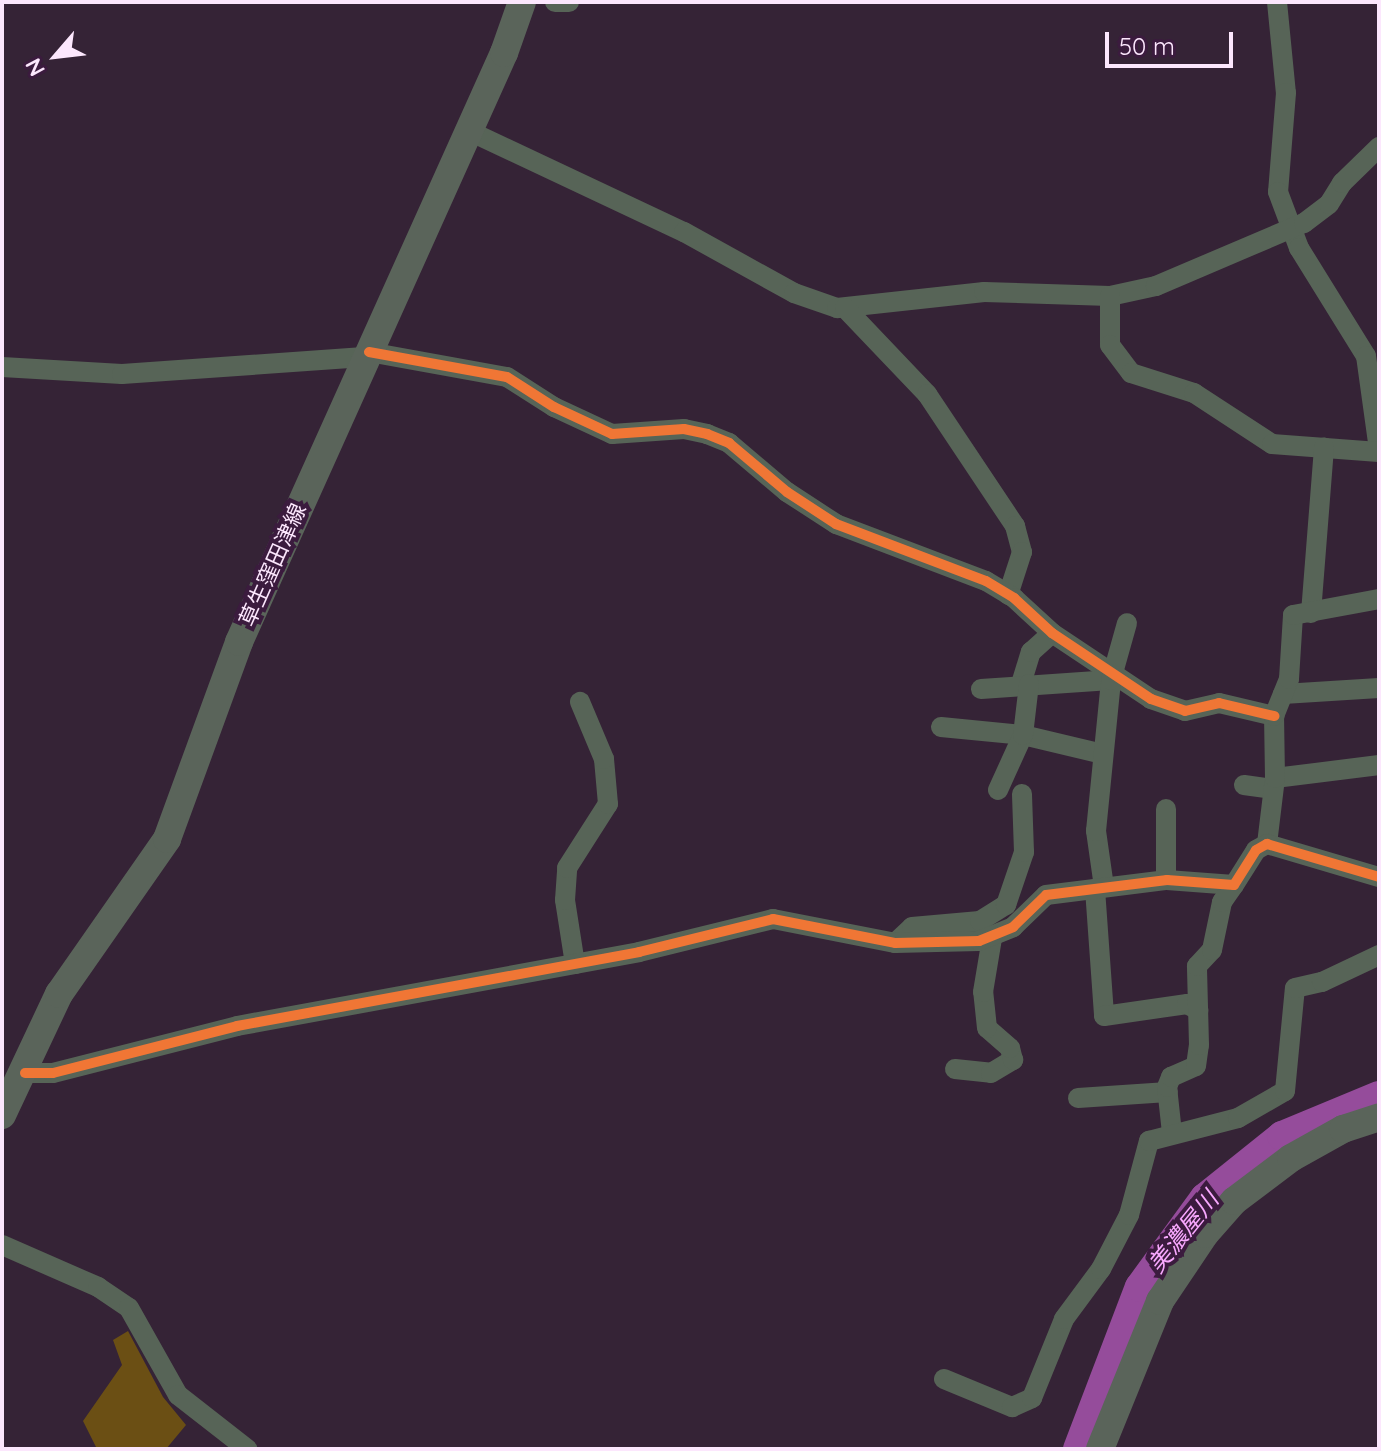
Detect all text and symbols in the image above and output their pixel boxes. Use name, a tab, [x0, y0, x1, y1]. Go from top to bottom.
north arrow	[16, 16, 96, 96]
scale bar	[1109, 16, 1237, 66]
text: 50 m	[1119, 31, 1175, 61]
text: N	[19, 54, 51, 81]
street label: 草生窪田津線	[234, 499, 312, 631]
water label: 美濃屋川	[1142, 1186, 1224, 1278]

